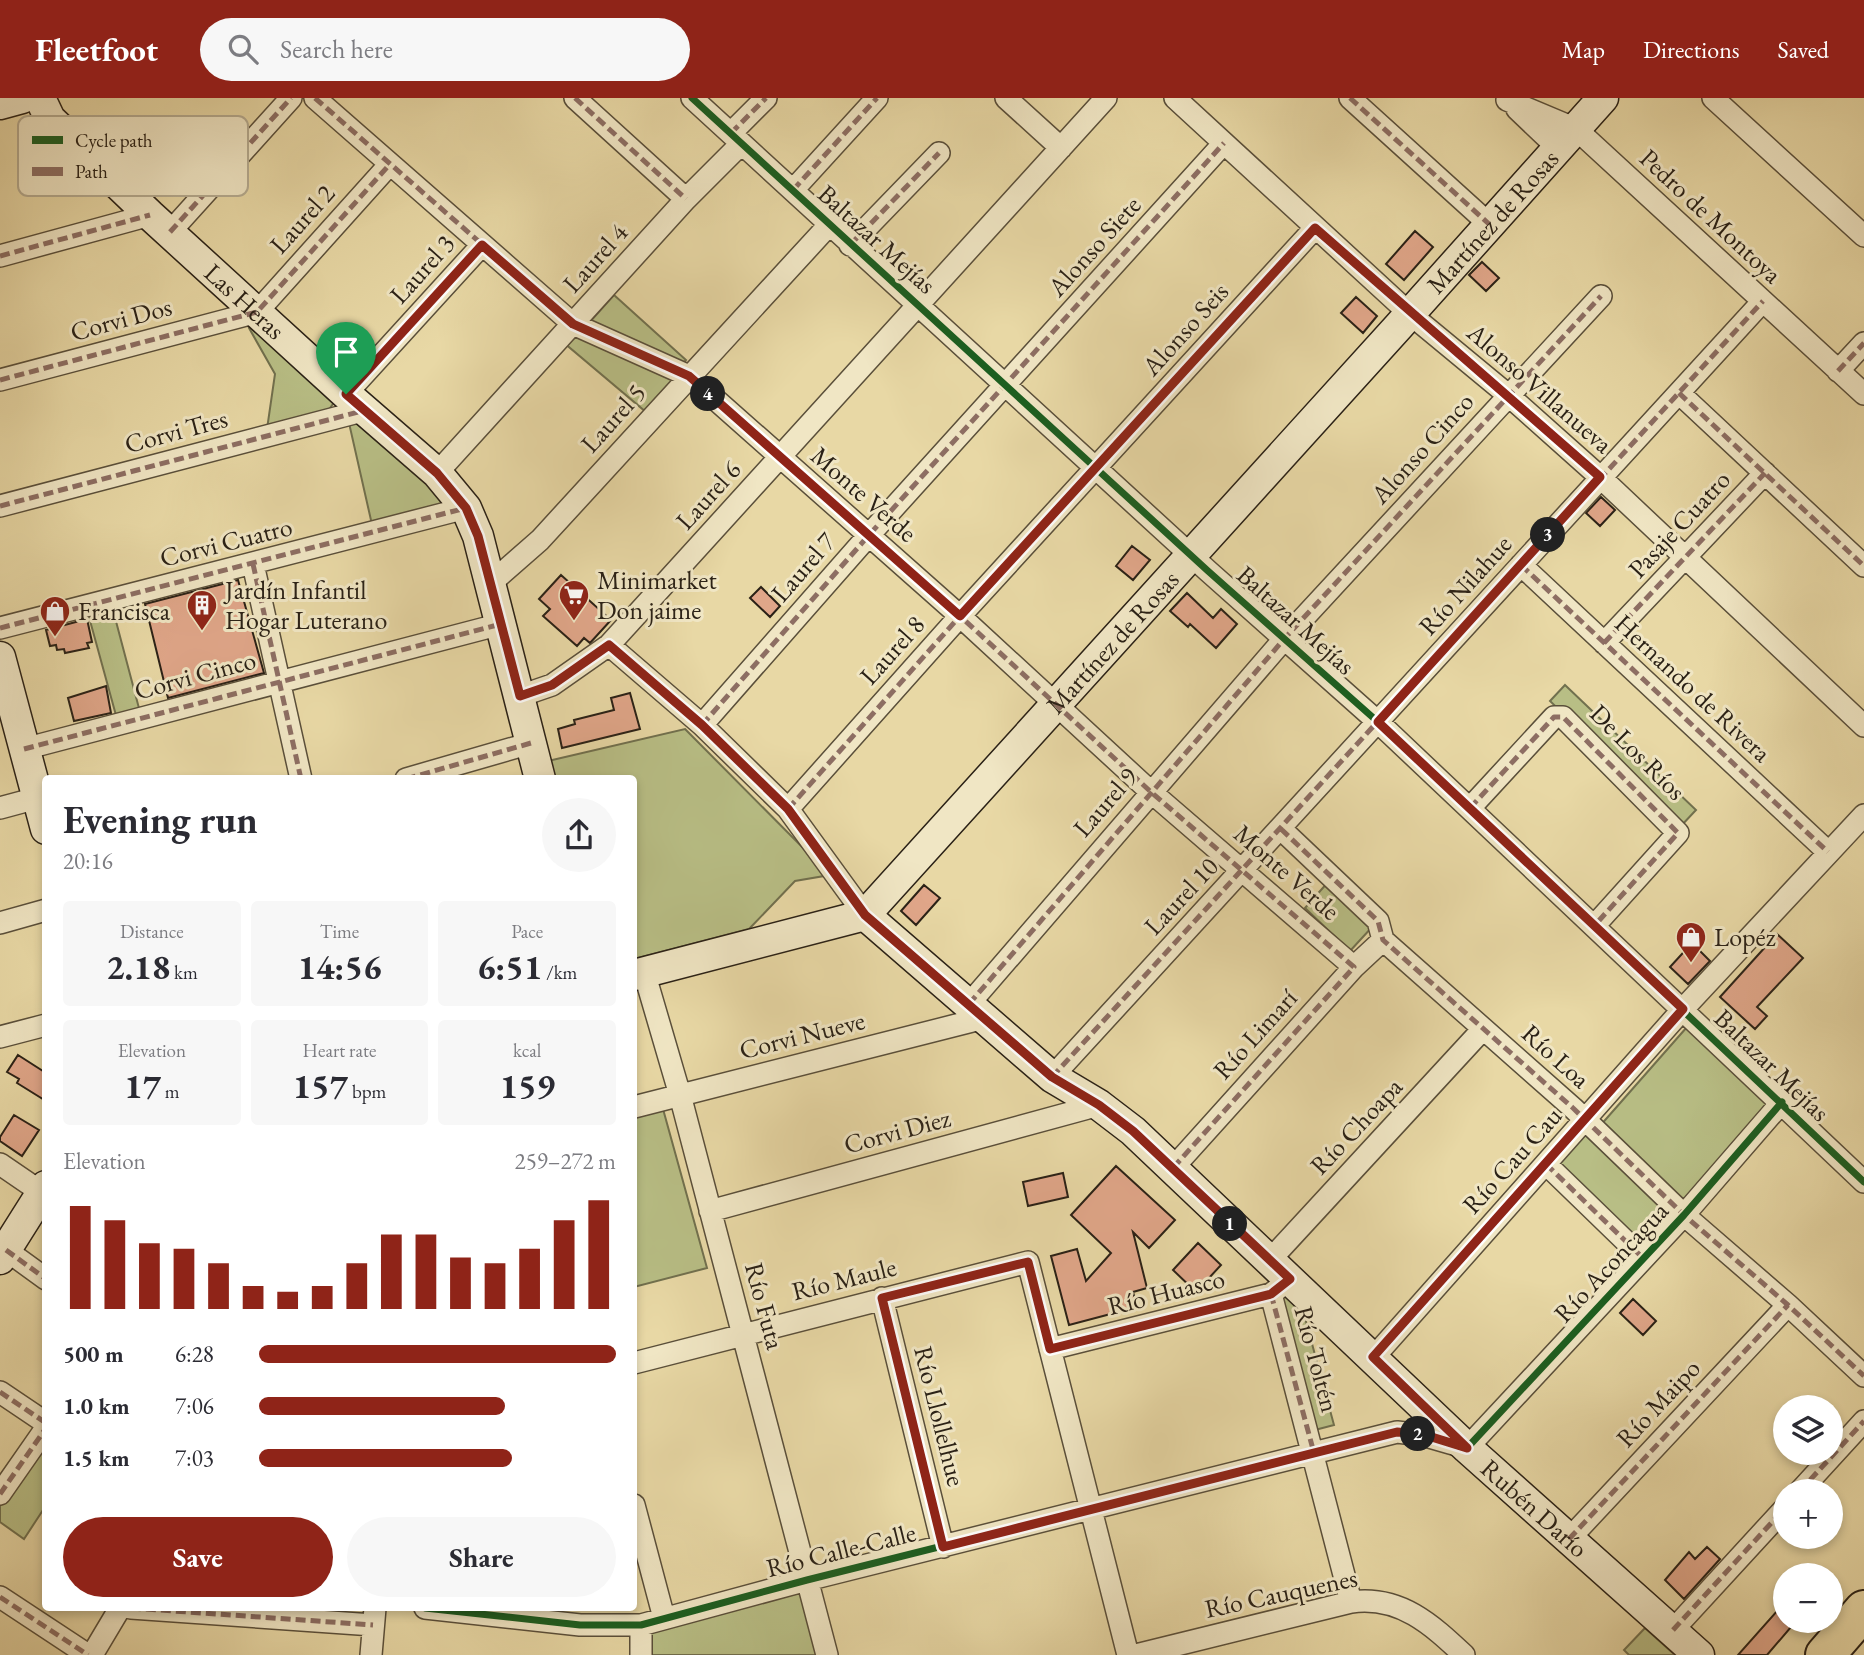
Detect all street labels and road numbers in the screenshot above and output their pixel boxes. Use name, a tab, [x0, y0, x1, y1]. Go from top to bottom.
street label: Pedro de Montoya	[1633, 141, 1790, 291]
street label: Martínez de Rosas	[1419, 142, 1566, 301]
street label: Laurel 2	[262, 177, 342, 261]
street label: Baltazar Mejías	[811, 177, 943, 301]
street label: Alonso Siete	[1039, 188, 1148, 304]
street label: Laurel 4	[555, 216, 635, 300]
street label: Laurel 3	[382, 227, 462, 311]
street label: Las Heras	[197, 256, 292, 347]
street label: Alonso Seis	[1133, 275, 1236, 384]
street label: Corvi Dos	[66, 289, 176, 349]
street label: Alonso Villanueva	[1459, 315, 1620, 461]
street label: Laurel 5	[573, 376, 653, 460]
street label: Alonso Cinco	[1362, 385, 1481, 512]
street label: Corvi Tres	[121, 401, 231, 461]
street label: Monte Verde	[804, 439, 924, 549]
street label: Laurel 6	[668, 453, 748, 537]
street label: Pasaje Cuatro	[1620, 463, 1738, 585]
street label: Corvi Cuatro	[156, 509, 296, 575]
street label: Laurel 7	[763, 525, 843, 609]
street label: Río Nilahue	[1411, 528, 1519, 642]
street label: Baltazar Mejías	[1230, 558, 1362, 682]
street label: Martínez de Rosas	[1038, 563, 1186, 721]
street label: Hernando de Rivera	[1607, 607, 1779, 770]
street label: Laurel 8	[852, 608, 932, 692]
street label: Corvi Cinco	[130, 642, 260, 708]
street label: De Los Ríos	[1583, 697, 1693, 807]
street label: Laurel 9	[1065, 760, 1145, 844]
street label: Monte Verde	[1227, 817, 1347, 927]
street label: Laurel 10	[1136, 850, 1226, 942]
street label: Río Limarí	[1205, 981, 1305, 1086]
street label: Baltazar Mejías	[1707, 1001, 1837, 1129]
street label: Corvi Nueve	[736, 1003, 868, 1067]
street label: Río Loa	[1515, 1016, 1598, 1096]
street label: Río Choapa	[1302, 1070, 1410, 1182]
street label: Río Cau Cau	[1455, 1099, 1569, 1221]
street label: Corvi Diez	[840, 1100, 954, 1162]
street label: Río Aconcagua	[1546, 1194, 1676, 1330]
street label: Río Maule	[788, 1250, 900, 1308]
street label: Río Futa	[737, 1259, 793, 1354]
street label: Río Huasco	[1104, 1261, 1228, 1323]
street label: Río Toltén	[1287, 1302, 1348, 1416]
street label: Río Llollelhue	[906, 1343, 974, 1489]
street label: Río Maipo	[1608, 1352, 1708, 1454]
street label: Rubén Darío	[1474, 1451, 1595, 1565]
street label: Río Calle-Calle	[763, 1515, 919, 1585]
street label: Río Cauquenes	[1202, 1560, 1360, 1626]

